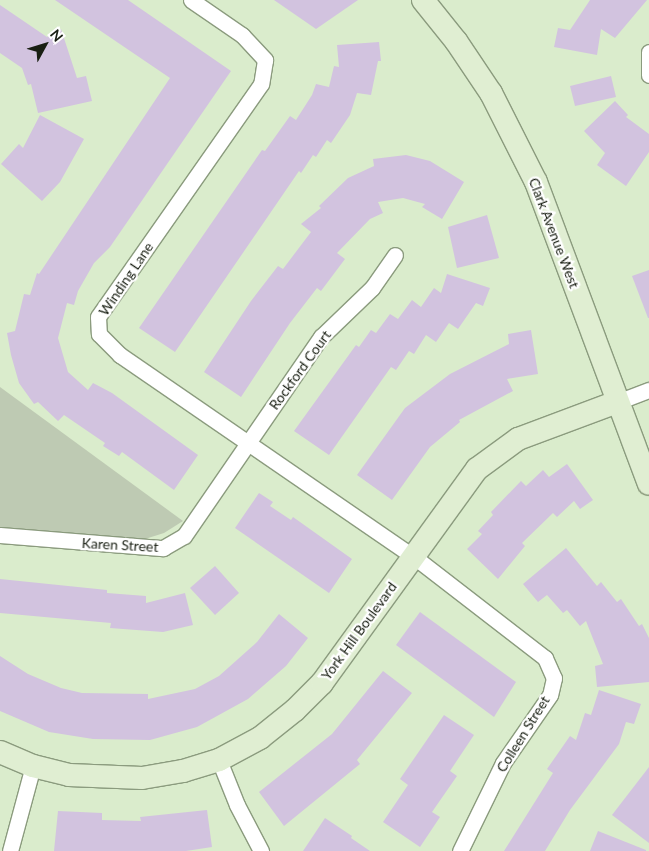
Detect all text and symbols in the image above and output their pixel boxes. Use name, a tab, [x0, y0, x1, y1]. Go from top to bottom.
north arrow	[20, 20, 70, 70]
text: N	[47, 26, 67, 45]
street label: Clark Avenue West	[525, 175, 583, 291]
street label: Winding Lane	[95, 239, 157, 319]
street label: Rockford Court	[266, 327, 334, 413]
street label: Karen Street	[81, 535, 159, 555]
street label: York Hill Boulevard	[318, 579, 400, 683]
street label: Colleen Street	[493, 693, 553, 775]

